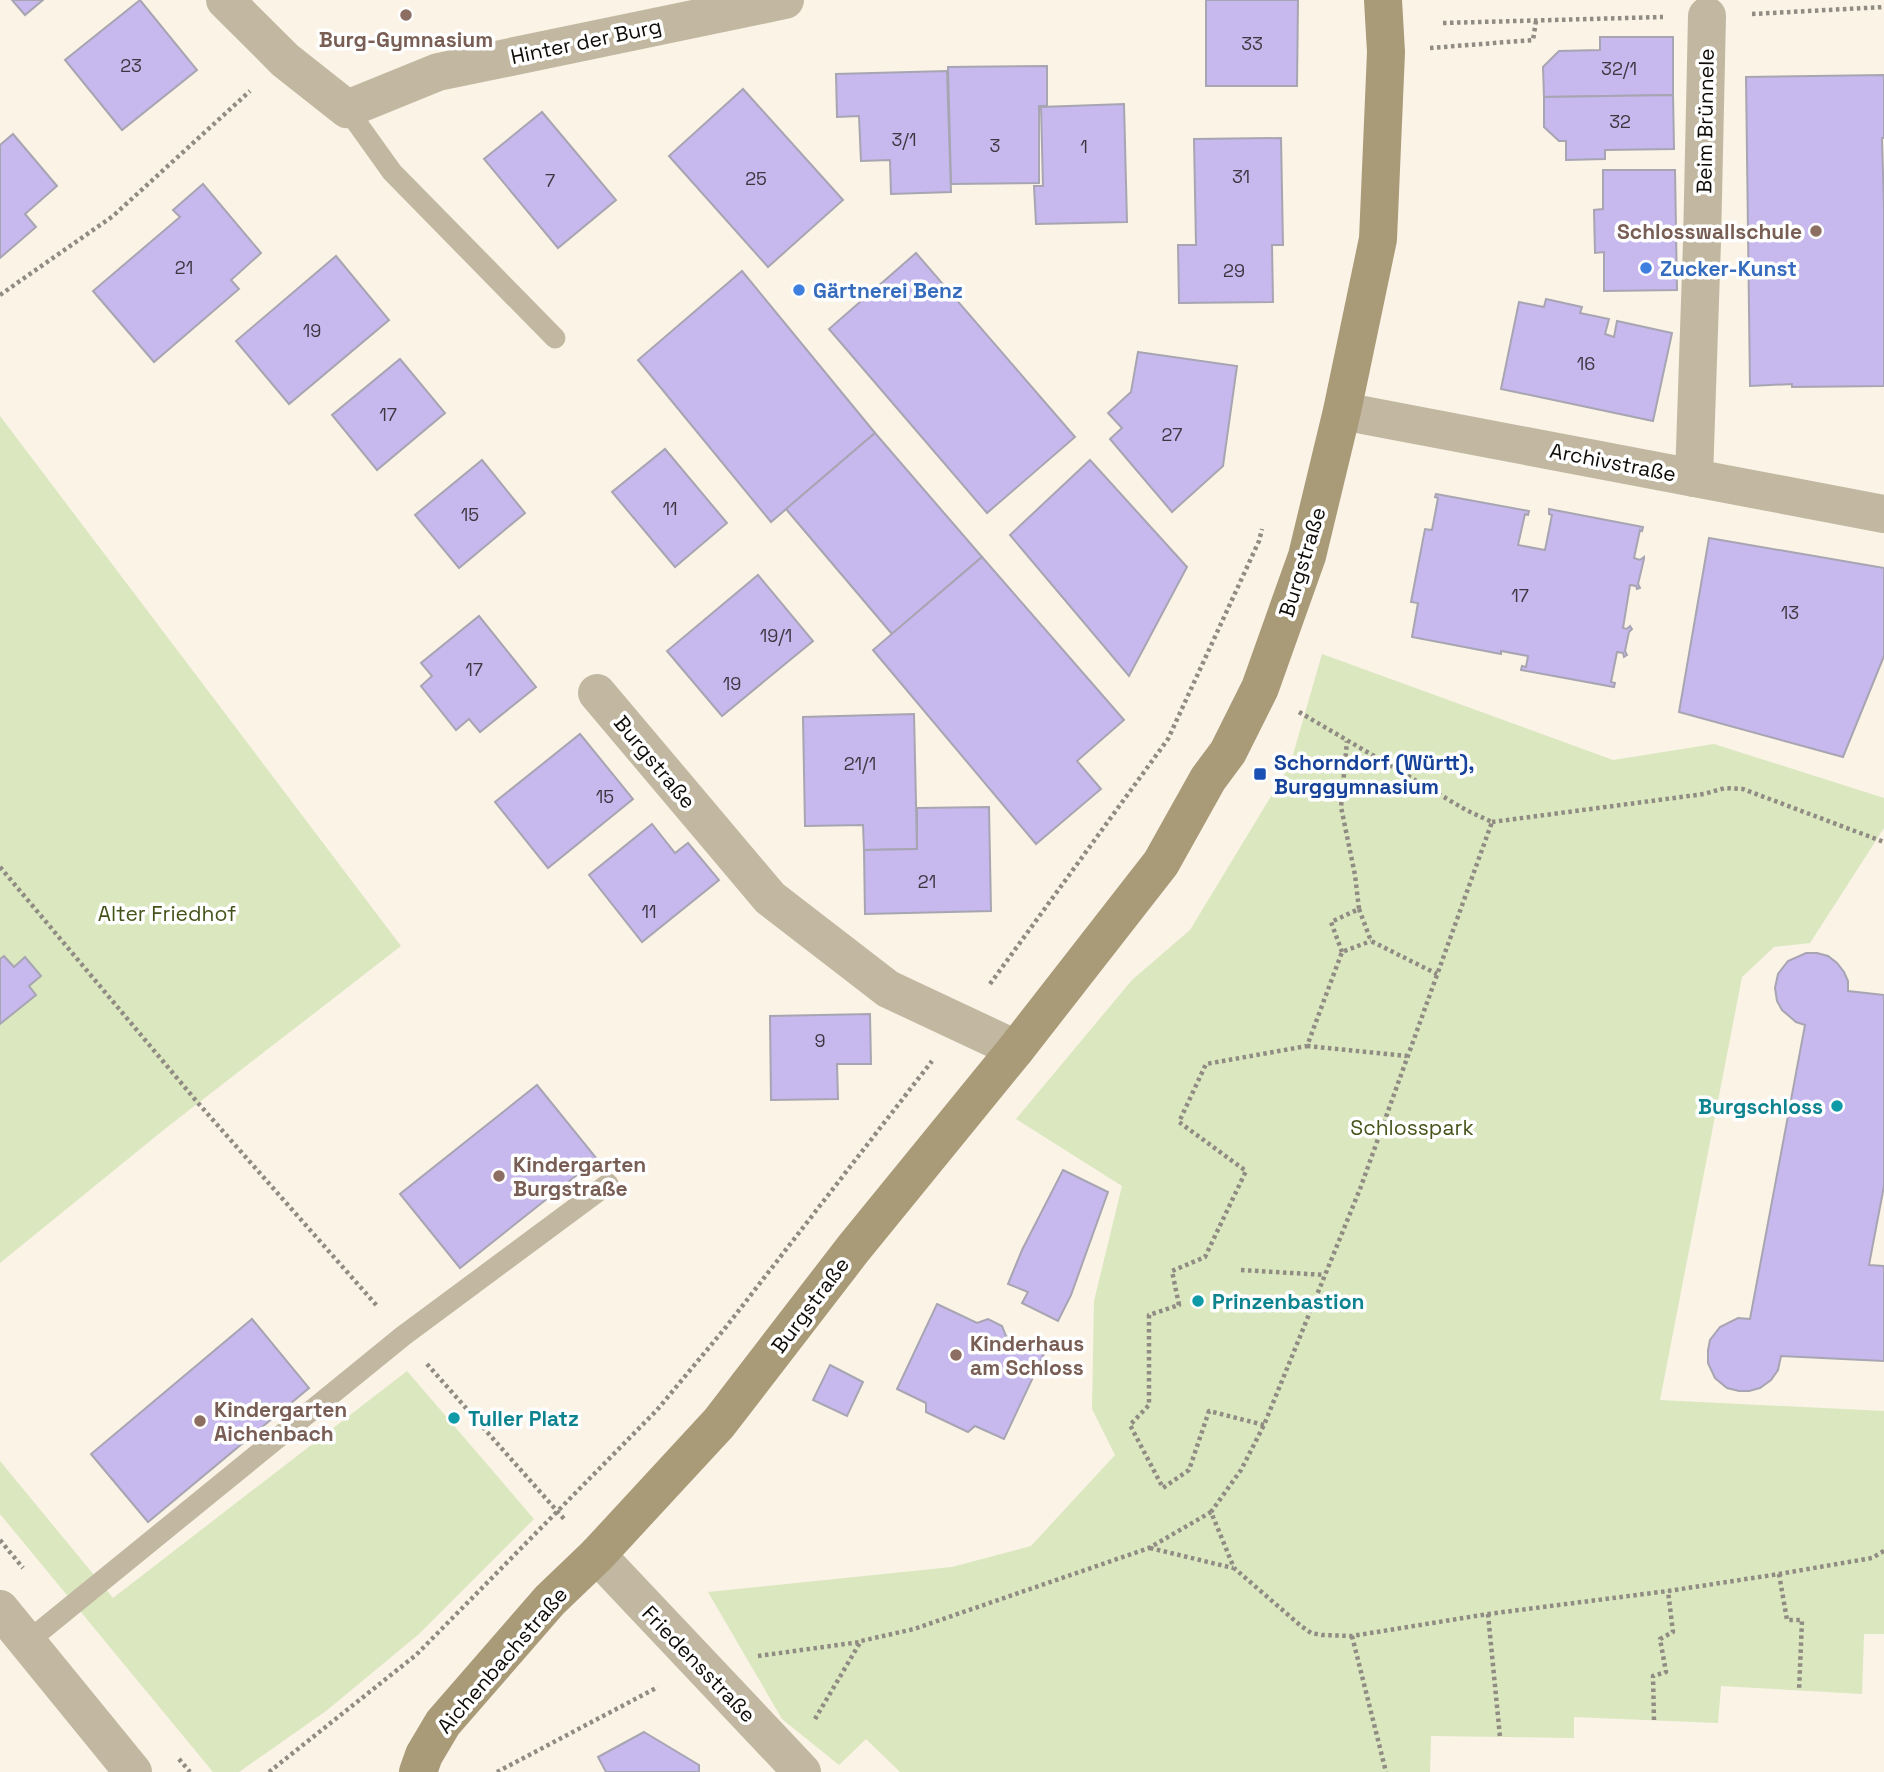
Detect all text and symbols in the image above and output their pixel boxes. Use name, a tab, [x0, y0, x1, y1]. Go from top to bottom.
marker: Burg-Gymnasium	[398, 7, 414, 23]
street label: Hinter der Burg	[508, 12, 664, 70]
place label: Burg-Gymnasium	[319, 26, 493, 53]
house number: 33	[1241, 32, 1263, 55]
street label: Beim Brünnele	[1690, 48, 1720, 194]
house number: 23	[120, 54, 142, 77]
house number: 32/1	[1601, 57, 1637, 80]
house number: 32	[1609, 110, 1631, 133]
house number: 3/1	[891, 128, 917, 151]
house number: 3	[990, 134, 1000, 157]
house number: 1	[1080, 135, 1088, 158]
house number: 31	[1232, 165, 1250, 188]
house number: 25	[745, 167, 767, 190]
house number: 7	[545, 169, 555, 192]
place label: Schlosswallschule	[1617, 218, 1802, 245]
marker: Schlosswallschule	[1808, 223, 1824, 239]
place label: Zucker-Kunst	[1660, 255, 1797, 282]
house number: 21	[175, 256, 193, 279]
house number: 29	[1223, 259, 1245, 282]
marker: Zucker-Kunst	[1638, 260, 1654, 276]
place label: Gärtnerei Benz	[813, 277, 963, 304]
marker: Gärtnerei Benz	[791, 282, 807, 298]
house number: 19	[303, 319, 321, 342]
house number: 16	[1577, 352, 1595, 375]
house number: 17	[379, 403, 397, 426]
house number: 27	[1162, 423, 1182, 446]
street label: Archivstraße	[1548, 437, 1678, 487]
house number: 11	[662, 497, 678, 520]
house number: 15	[461, 503, 479, 526]
street label: Burgstraße	[1272, 504, 1332, 620]
house number: 17	[1511, 584, 1529, 607]
house number: 13	[1781, 601, 1799, 624]
house number: 19/1	[760, 624, 792, 647]
house number: 17	[465, 658, 483, 681]
house number: 19	[723, 672, 741, 695]
street label: Burgstraße	[608, 710, 702, 814]
place label: Schorndorf (Württ), Burggymnasium	[1274, 749, 1474, 800]
house number: 21/1	[844, 752, 876, 775]
marker: Schorndorf (Württ), Burggymnasium	[1252, 766, 1268, 782]
house number: 15	[596, 785, 614, 808]
house number: 21	[918, 870, 936, 893]
park label: Alter Friedhof	[98, 900, 236, 927]
house number: 11	[641, 900, 657, 923]
house number: 9	[814, 1029, 826, 1052]
place label: Burgschloss	[1698, 1093, 1823, 1120]
marker: Burgschloss	[1829, 1098, 1845, 1114]
park label: Schlosspark	[1350, 1114, 1474, 1141]
place label: Kindergarten Burgstraße	[513, 1151, 646, 1202]
marker: Kindergarten Burgstraße	[491, 1168, 507, 1184]
street label: Burgstraße	[765, 1252, 855, 1358]
place label: Prinzenbastion	[1212, 1288, 1364, 1315]
marker: Prinzenbastion	[1190, 1293, 1206, 1309]
place label: Kinderhaus am Schloss	[970, 1330, 1084, 1381]
marker: Kinderhaus am Schloss	[948, 1347, 964, 1363]
place label: Kindergarten Aichenbach	[214, 1396, 347, 1447]
place label: Tuller Platz	[468, 1405, 579, 1432]
marker: Tuller Platz	[446, 1410, 462, 1426]
marker: Kindergarten Aichenbach	[192, 1413, 208, 1429]
street label: Aichenbachstraße	[431, 1581, 573, 1739]
street label: Friedensstraße	[636, 1600, 762, 1728]

